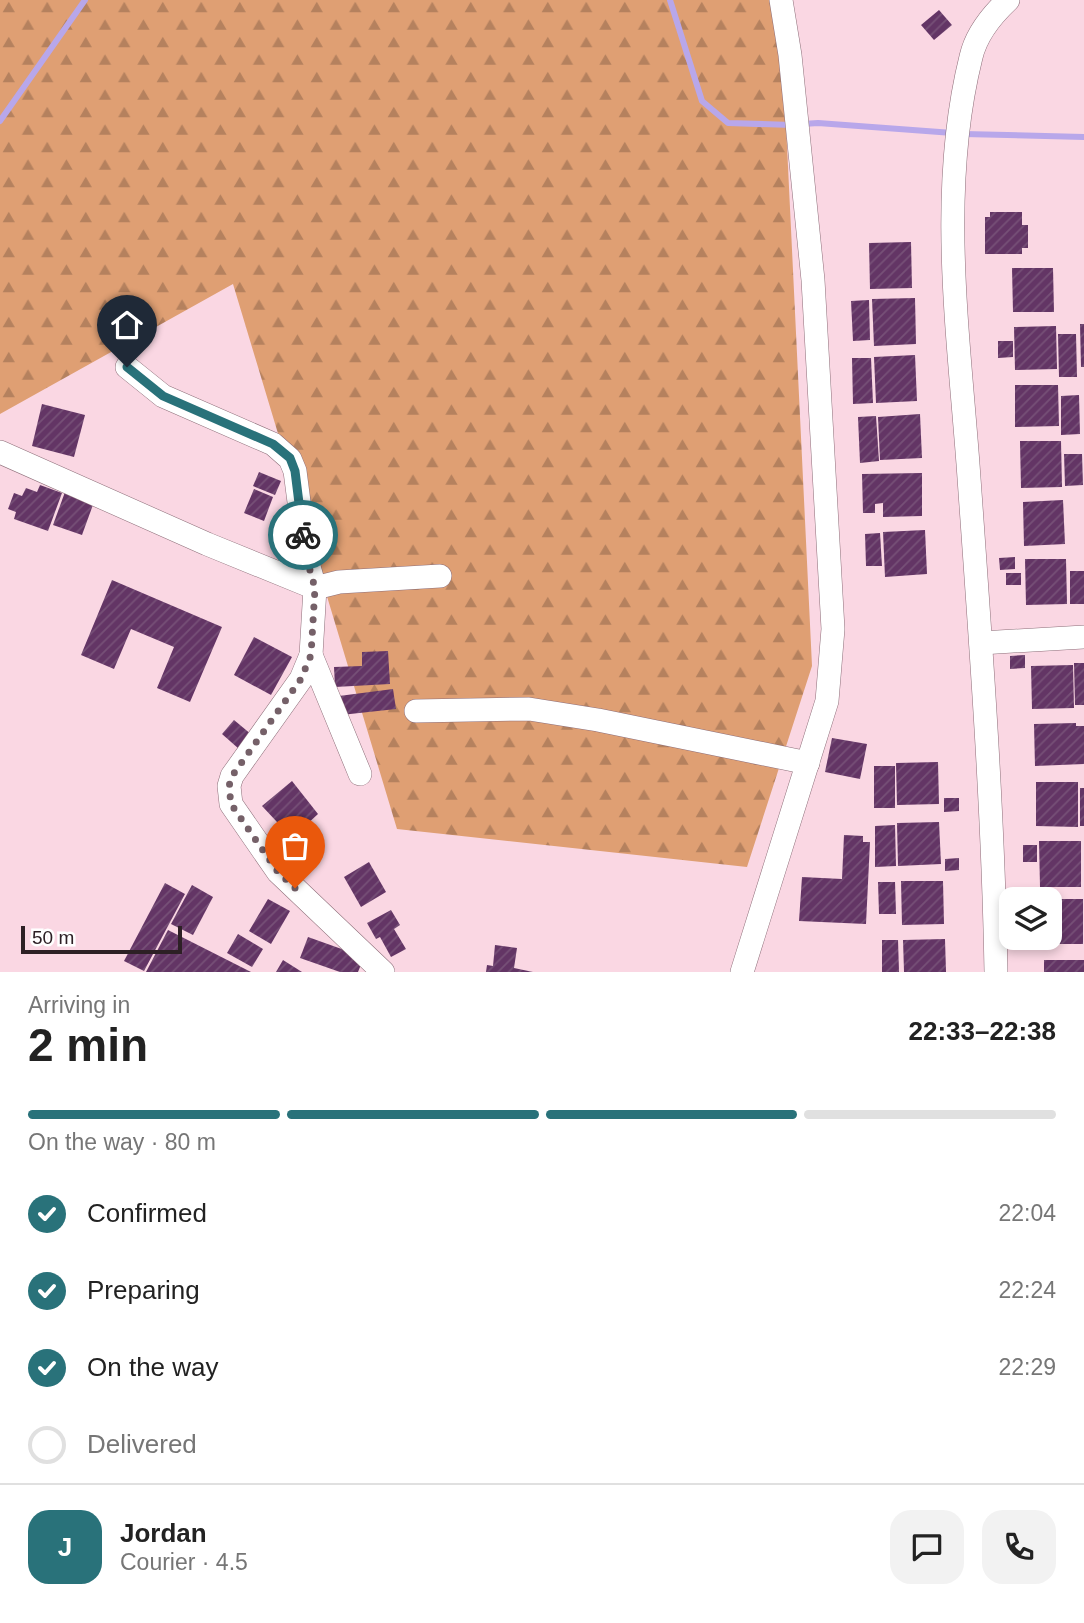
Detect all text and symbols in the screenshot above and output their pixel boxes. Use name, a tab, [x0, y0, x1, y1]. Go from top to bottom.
pin	[97, 295, 157, 367]
icon: home	[108, 306, 146, 344]
courier	[268, 500, 338, 570]
icon: bike	[284, 516, 322, 554]
pin	[265, 816, 325, 888]
icon: bag	[276, 827, 314, 865]
map controls	[999, 887, 1062, 950]
button: layers	[999, 887, 1062, 950]
scale bar	[21, 923, 182, 955]
text: 50 m	[32, 927, 74, 948]
text: Arriving in	[28, 992, 130, 1018]
text: 22:33–22:38	[909, 1016, 1056, 1046]
text: 2 min	[28, 1019, 148, 1071]
text: On the way · 80 m	[28, 1129, 216, 1155]
icon: check	[28, 1195, 66, 1233]
text: Confirmed	[87, 1198, 207, 1228]
text: 22:04	[998, 1200, 1056, 1226]
icon: check	[28, 1272, 66, 1310]
text: Preparing	[87, 1275, 200, 1305]
text: 22:24	[998, 1277, 1056, 1303]
icon: check	[28, 1349, 66, 1387]
text: On the way	[87, 1352, 219, 1382]
text: 22:29	[998, 1354, 1056, 1380]
text: Delivered	[87, 1429, 197, 1459]
button: chat	[890, 1510, 964, 1584]
button: phone	[982, 1510, 1056, 1584]
text: Jordan	[120, 1518, 207, 1548]
text: J	[58, 1532, 72, 1562]
text: Courier · 4.5	[120, 1549, 248, 1575]

